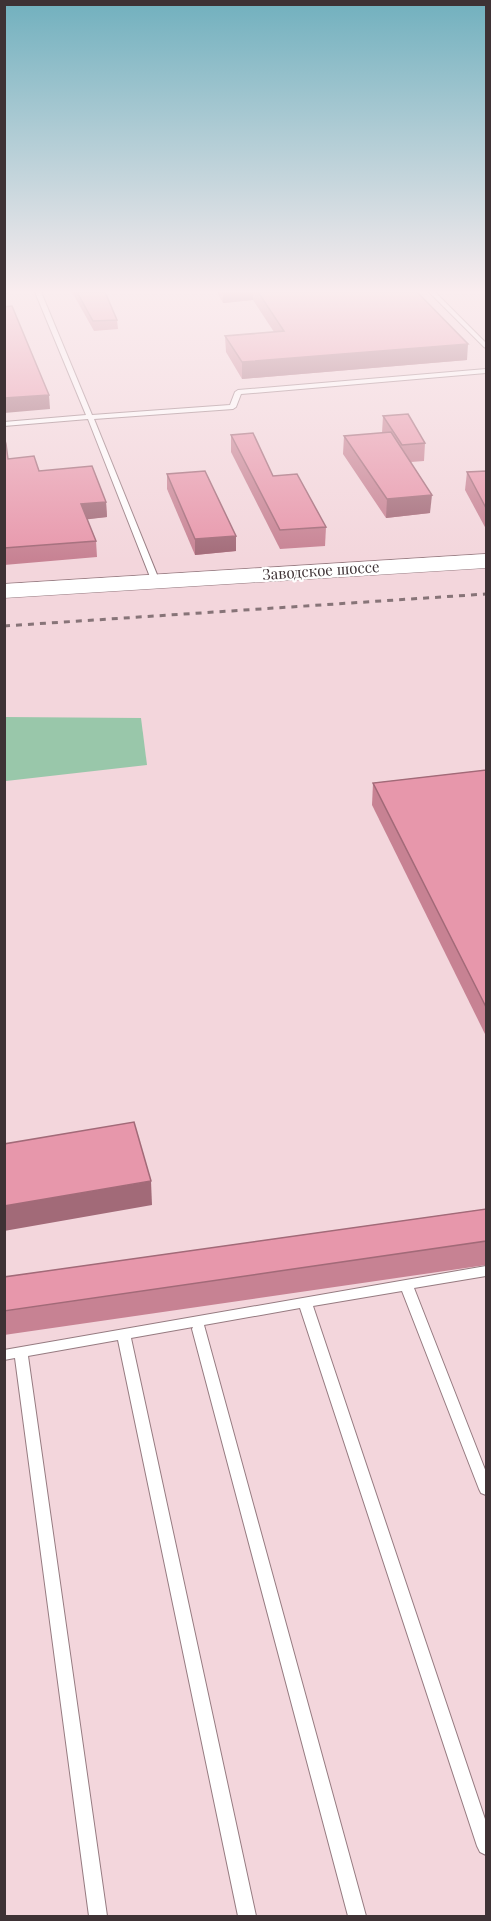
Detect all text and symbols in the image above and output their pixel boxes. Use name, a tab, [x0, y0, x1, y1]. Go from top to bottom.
street label: Заводское шоссе	[262, 556, 380, 584]

